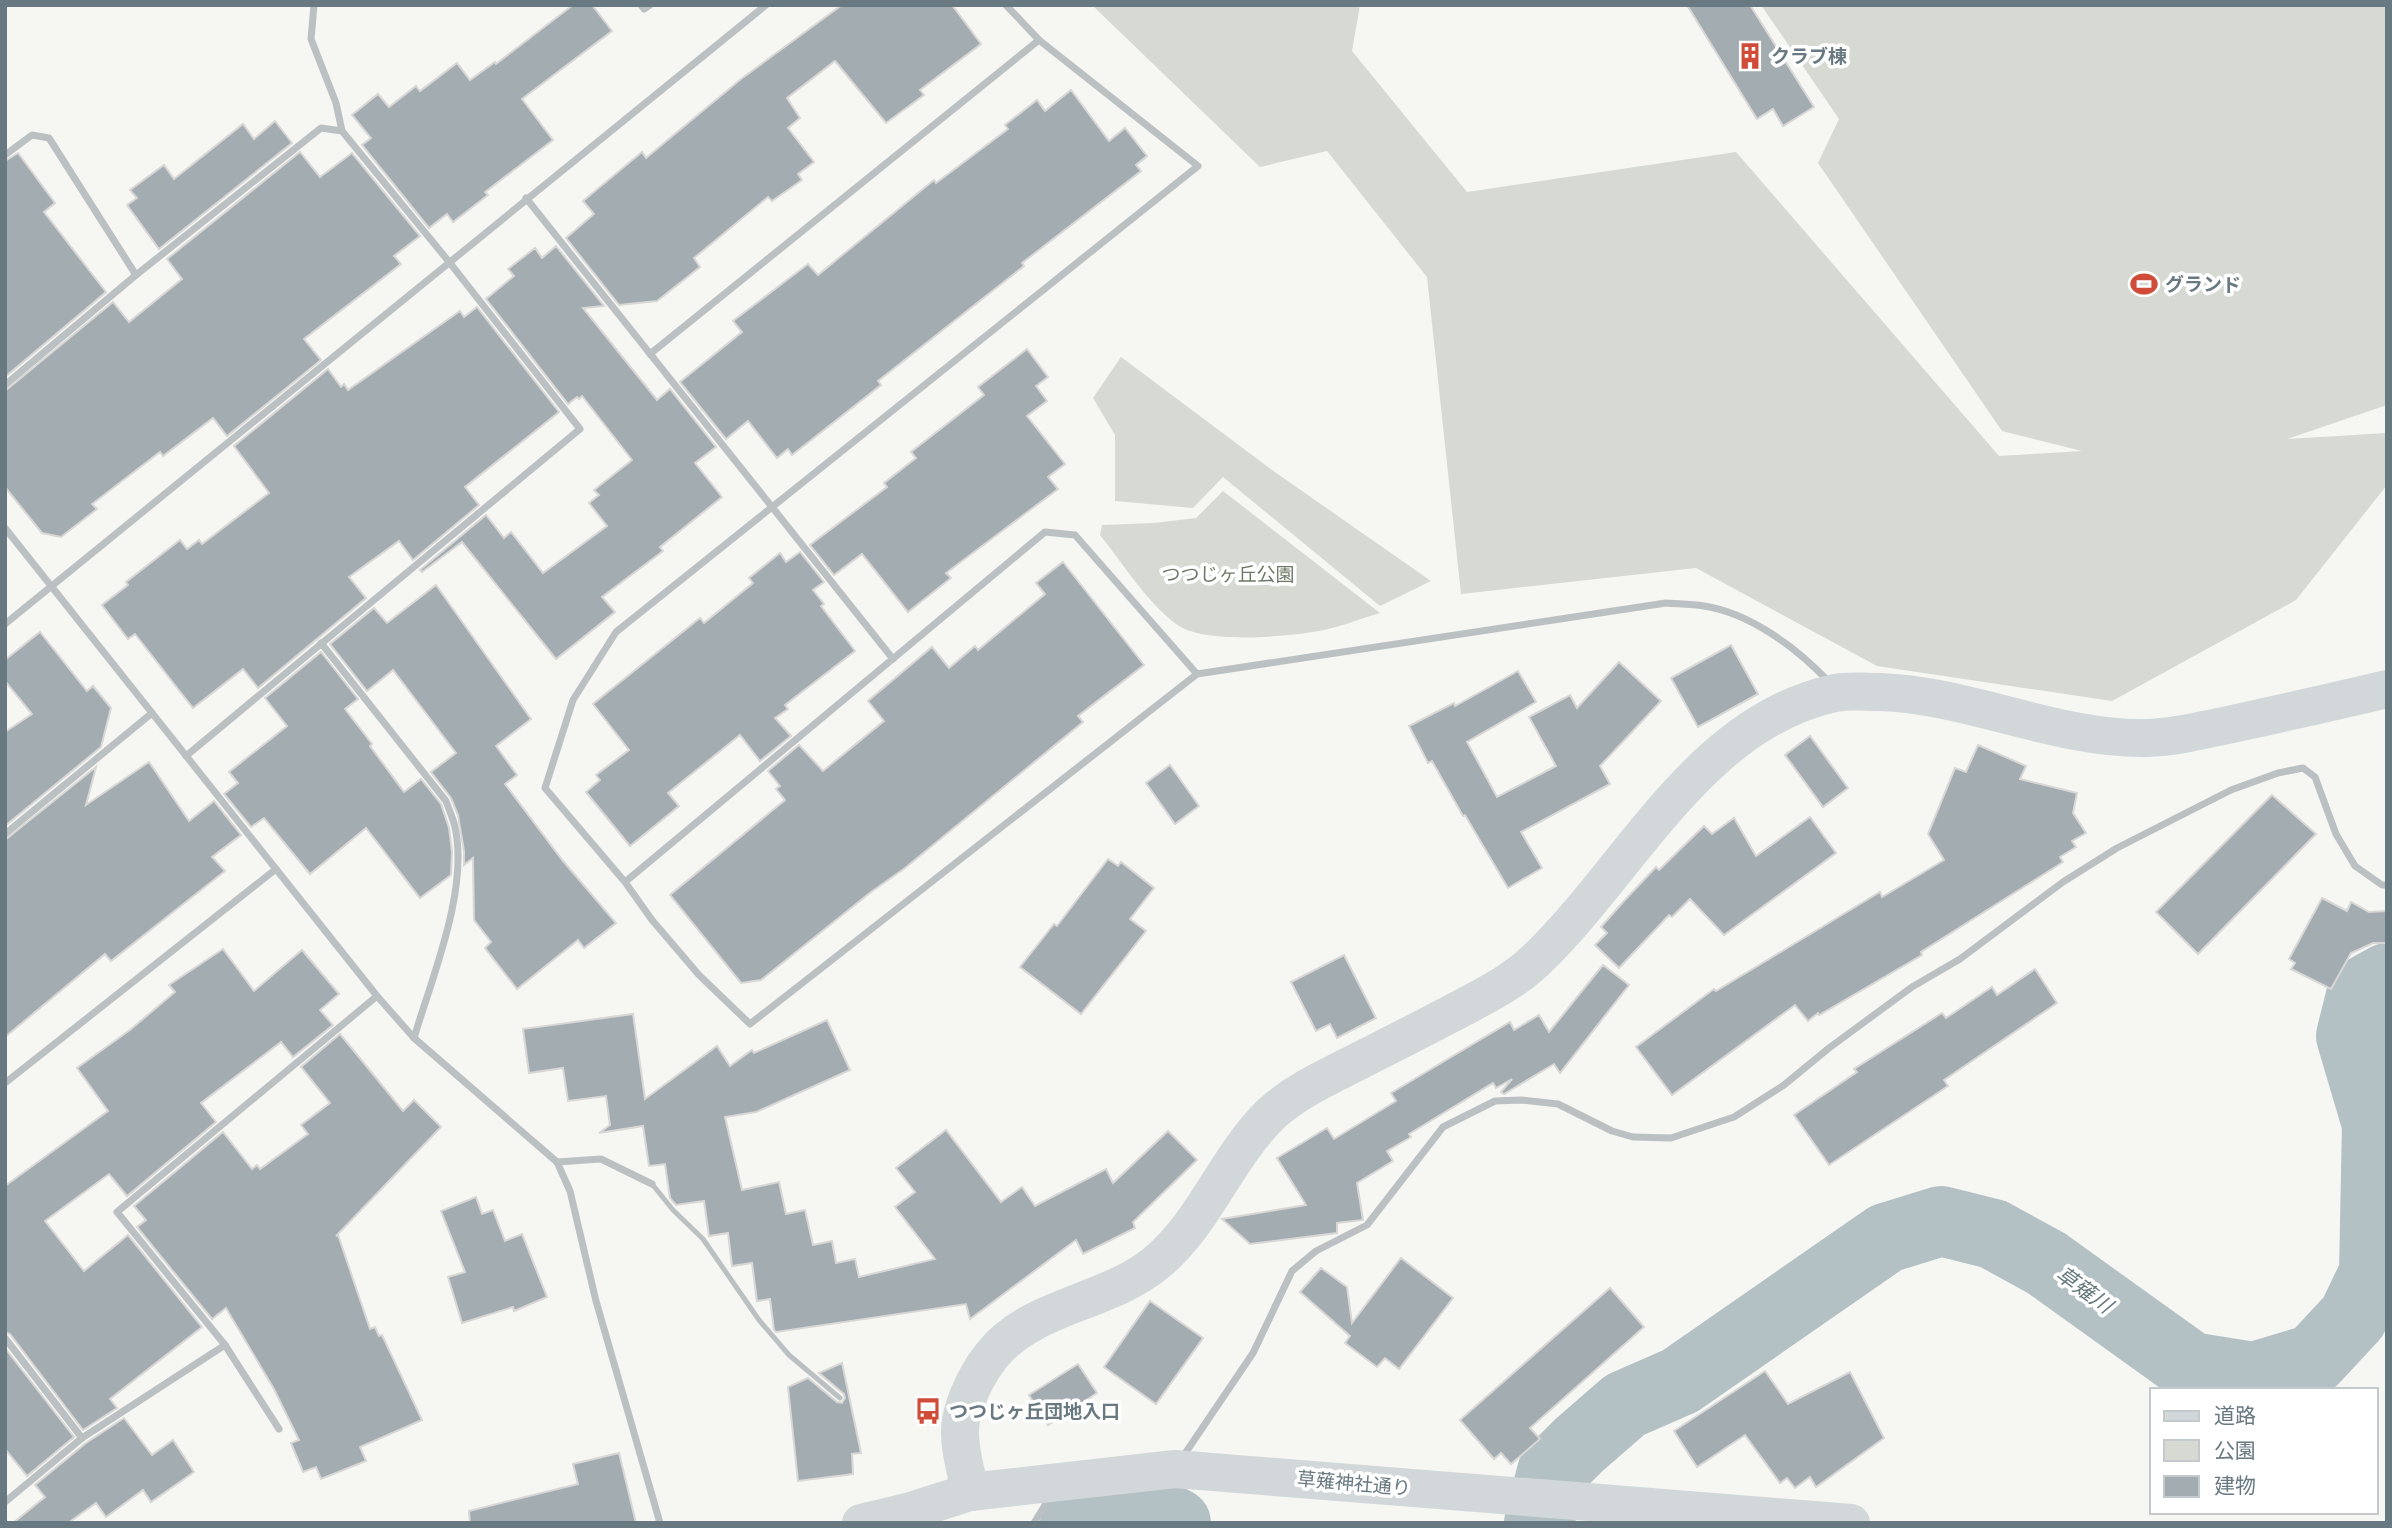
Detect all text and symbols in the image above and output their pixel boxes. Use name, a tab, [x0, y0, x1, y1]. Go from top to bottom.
building icon: クラブ棟	[1735, 41, 1765, 71]
place label: クラブ棟	[1771, 43, 1847, 69]
sports icon: グランド	[2129, 269, 2159, 299]
place label: グランド	[2165, 271, 2241, 297]
park label: つつじヶ丘公園	[1161, 561, 1295, 587]
water label: 草薙川	[2051, 1259, 2120, 1320]
legend	[2150, 1388, 2378, 1514]
bus stop icon: つつじヶ丘団地入口	[913, 1396, 943, 1426]
place label: つつじヶ丘団地入口	[949, 1398, 1120, 1424]
text: 道路	[2214, 1401, 2256, 1429]
text: 公園	[2214, 1436, 2256, 1464]
street label: 草薙神社通り	[1296, 1465, 1412, 1501]
text: 建物	[2214, 1471, 2256, 1499]

